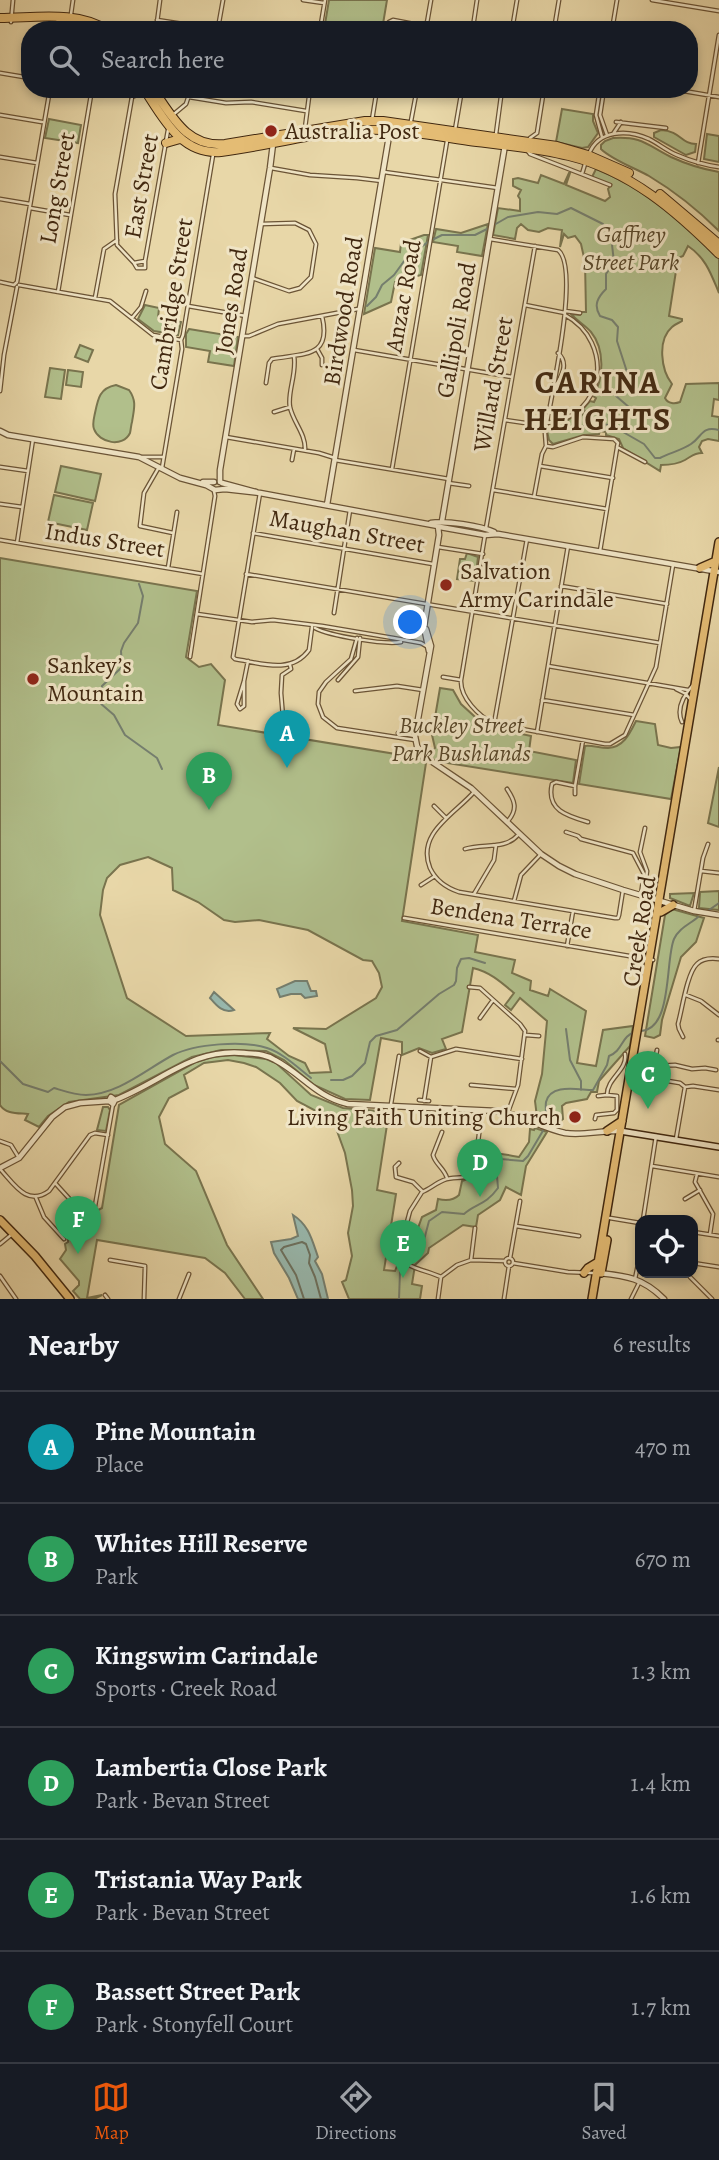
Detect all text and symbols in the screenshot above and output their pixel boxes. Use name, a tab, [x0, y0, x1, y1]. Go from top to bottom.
search box	[21, 21, 698, 98]
icon: search	[45, 41, 83, 79]
text: Search here	[101, 42, 225, 77]
place label: Australia Post	[284, 115, 420, 147]
marker: Australia Post	[263, 123, 279, 139]
street label: Long Street	[31, 129, 83, 246]
street label: East Street	[116, 131, 166, 241]
street label: Cambridge Street	[142, 216, 200, 392]
park label: Gaffney Street Park	[583, 218, 680, 278]
street label: Birdwood Road	[315, 234, 371, 388]
street label: Anzac Road	[377, 237, 429, 356]
street label: Jones Road	[207, 245, 255, 356]
street label: Gallipoli Road	[428, 259, 484, 400]
street label: Willard Street	[465, 314, 521, 455]
district label: CARINA HEIGHTS	[524, 360, 672, 441]
street label: Maughan Street	[267, 502, 427, 560]
street label: Indus Street	[43, 515, 167, 565]
place label: Salvation Army Carindale	[459, 555, 614, 615]
marker: Salvation Army Carindale	[438, 577, 454, 593]
your location	[393, 605, 427, 639]
place label: Sankey’s Mountain	[47, 649, 144, 709]
marker: Sankey’s Mountain	[25, 671, 41, 687]
park label: Buckley Street Park Bushlands	[391, 709, 531, 769]
pin: A	[264, 710, 310, 768]
pin: B	[186, 752, 232, 810]
street label: Creek Road	[614, 873, 664, 989]
street label: Bendena Terrace	[428, 889, 594, 947]
pin: C	[625, 1051, 671, 1109]
place label: Living Faith Uniting Church	[287, 1101, 561, 1133]
marker: Living Faith Uniting Church	[567, 1109, 583, 1125]
pin: D	[457, 1139, 503, 1197]
pin: F	[55, 1196, 101, 1254]
map controls	[635, 1215, 698, 1278]
button: locate	[635, 1215, 698, 1278]
pin: E	[380, 1220, 426, 1278]
text: Nearby	[28, 1325, 119, 1365]
text: 6 results	[613, 1329, 691, 1360]
text: Pine Mountain	[95, 1414, 256, 1449]
text: A	[44, 1432, 58, 1463]
text: 470 m	[635, 1432, 691, 1463]
text: Place	[95, 1449, 144, 1480]
text: Whites Hill Reserve	[95, 1526, 308, 1561]
text: B	[44, 1544, 58, 1575]
text: 670 m	[635, 1544, 691, 1575]
text: Park	[95, 1561, 138, 1592]
text: Kingswim Carindale	[95, 1638, 318, 1673]
text: C	[44, 1656, 58, 1687]
text: 1.3 km	[631, 1656, 691, 1687]
text: Sports · Creek Road	[95, 1673, 277, 1704]
text: Lambertia Close Park	[95, 1750, 327, 1785]
text: D	[43, 1768, 59, 1799]
text: 1.4 km	[631, 1768, 691, 1799]
text: Park · Bevan Street	[95, 1785, 270, 1816]
text: Tristania Way Park	[95, 1862, 302, 1897]
text: E	[44, 1880, 58, 1911]
text: 1.6 km	[630, 1880, 691, 1911]
text: Park · Bevan Street	[95, 1897, 270, 1928]
text: Bassett Street Park	[95, 1974, 300, 2009]
text: F	[45, 1992, 57, 2023]
text: 1.7 km	[631, 1992, 691, 2023]
text: Park · Stonyfell Court	[95, 2009, 293, 2040]
tab: Map	[92, 2078, 130, 2146]
tab: Directions	[315, 2078, 397, 2146]
tab: Saved	[582, 2078, 627, 2146]

